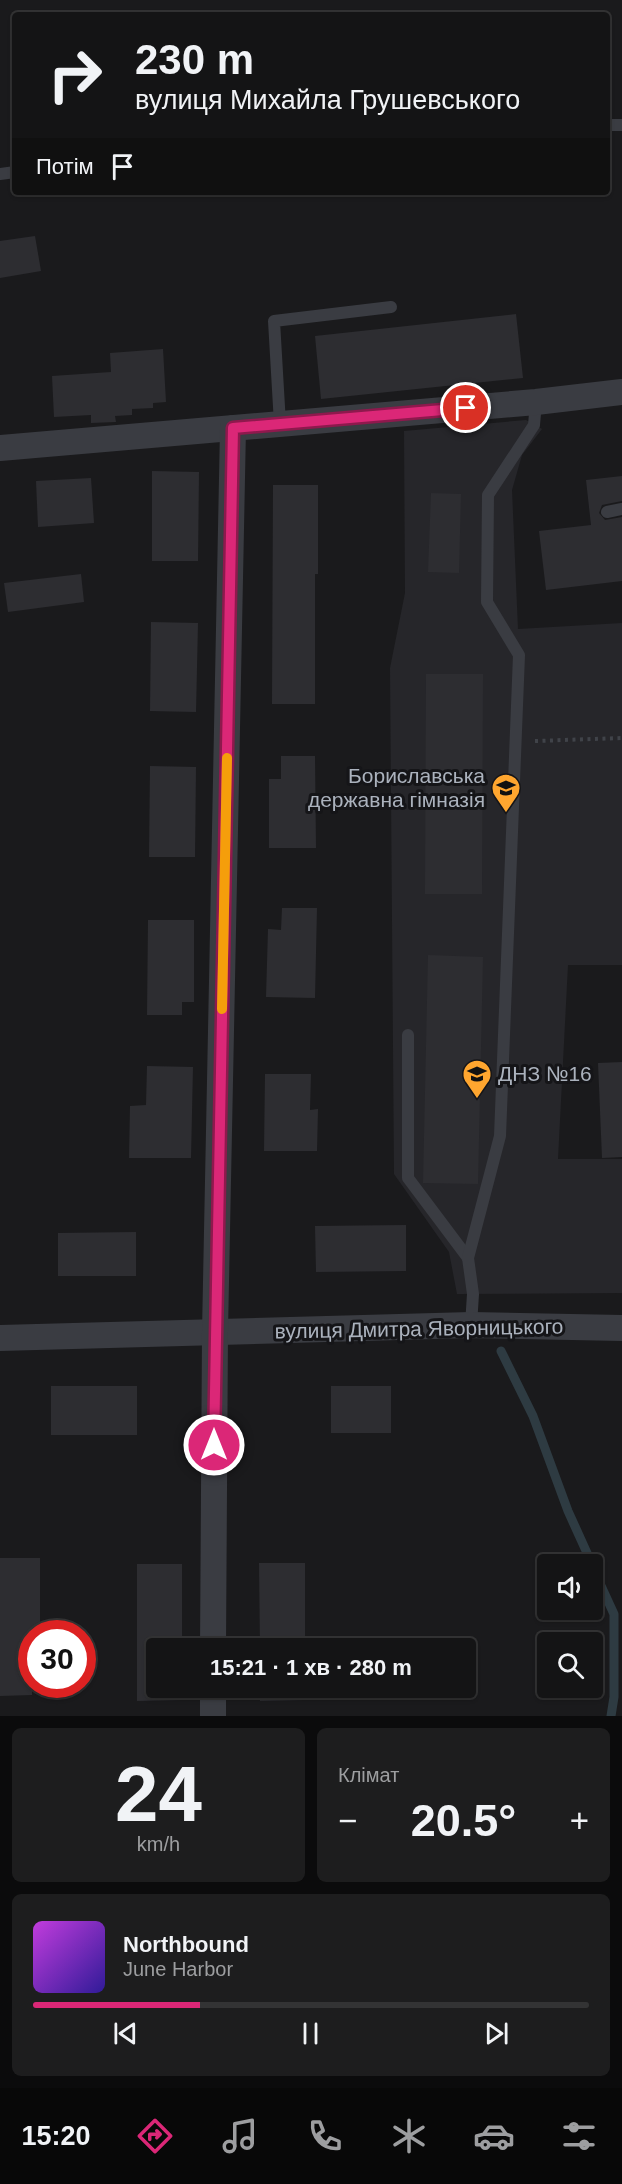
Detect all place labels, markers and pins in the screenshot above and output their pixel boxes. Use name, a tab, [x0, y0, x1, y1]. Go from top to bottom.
pin	[440, 382, 491, 433]
place label: Бориславська державна гімназія	[308, 764, 485, 811]
school or university icon: Бориславська державна гімназія	[490, 772, 522, 814]
school or university icon: ДНЗ №16	[461, 1058, 493, 1100]
place label: ДНЗ №16	[498, 1062, 592, 1085]

